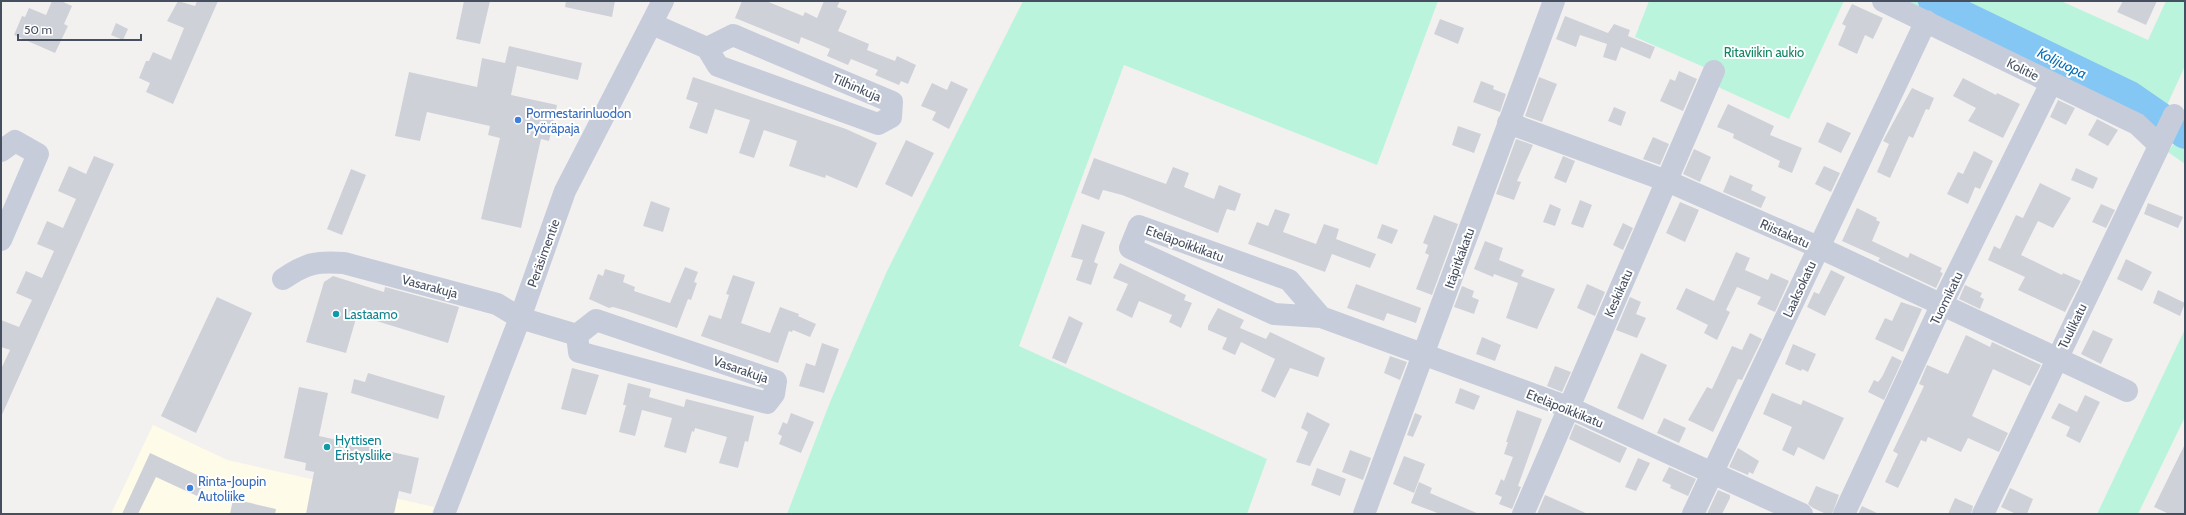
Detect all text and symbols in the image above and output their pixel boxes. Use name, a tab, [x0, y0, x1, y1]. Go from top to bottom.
scale bar	[18, 16, 141, 42]
text: 50 m	[24, 22, 52, 37]
water label: Kolijuopa	[2034, 43, 2090, 83]
park label: Ritaviikin aukio	[1724, 44, 1804, 60]
street label: Kolitie	[2004, 54, 2042, 84]
street label: Tilhinkuja	[830, 70, 884, 106]
place label: Pormestarinluodon Pyöräpaja	[526, 105, 631, 137]
marker: Pormestarinluodon Pyöräpaja	[513, 115, 523, 125]
street label: Riistakatu	[1758, 215, 1812, 251]
street label: Peräsimentie	[523, 216, 563, 289]
street label: Eteläpoikkikatu	[1144, 221, 1226, 265]
street label: Itäpitkäkatu	[1441, 225, 1477, 290]
street label: Laaksokatu	[1779, 258, 1819, 320]
street label: Keskikatu	[1600, 266, 1636, 319]
street label: Tuomikatu	[1926, 269, 1966, 327]
street label: Vasarakuja	[400, 271, 460, 302]
street label: Tuulikatu	[2054, 301, 2090, 351]
place label: Lastaamo	[344, 306, 398, 322]
marker: Lastaamo	[331, 309, 341, 319]
street label: Vasarakuja	[711, 352, 771, 387]
street label: Eteläpoikkikatu	[1524, 385, 1606, 431]
place label: Hyttisen Eristysliike	[335, 432, 392, 463]
marker: Hyttisen Eristysliike	[322, 442, 332, 452]
place label: Rinta-Joupin Autoliike	[198, 473, 266, 504]
marker: Rinta-Joupin Autoliike	[185, 483, 195, 493]

